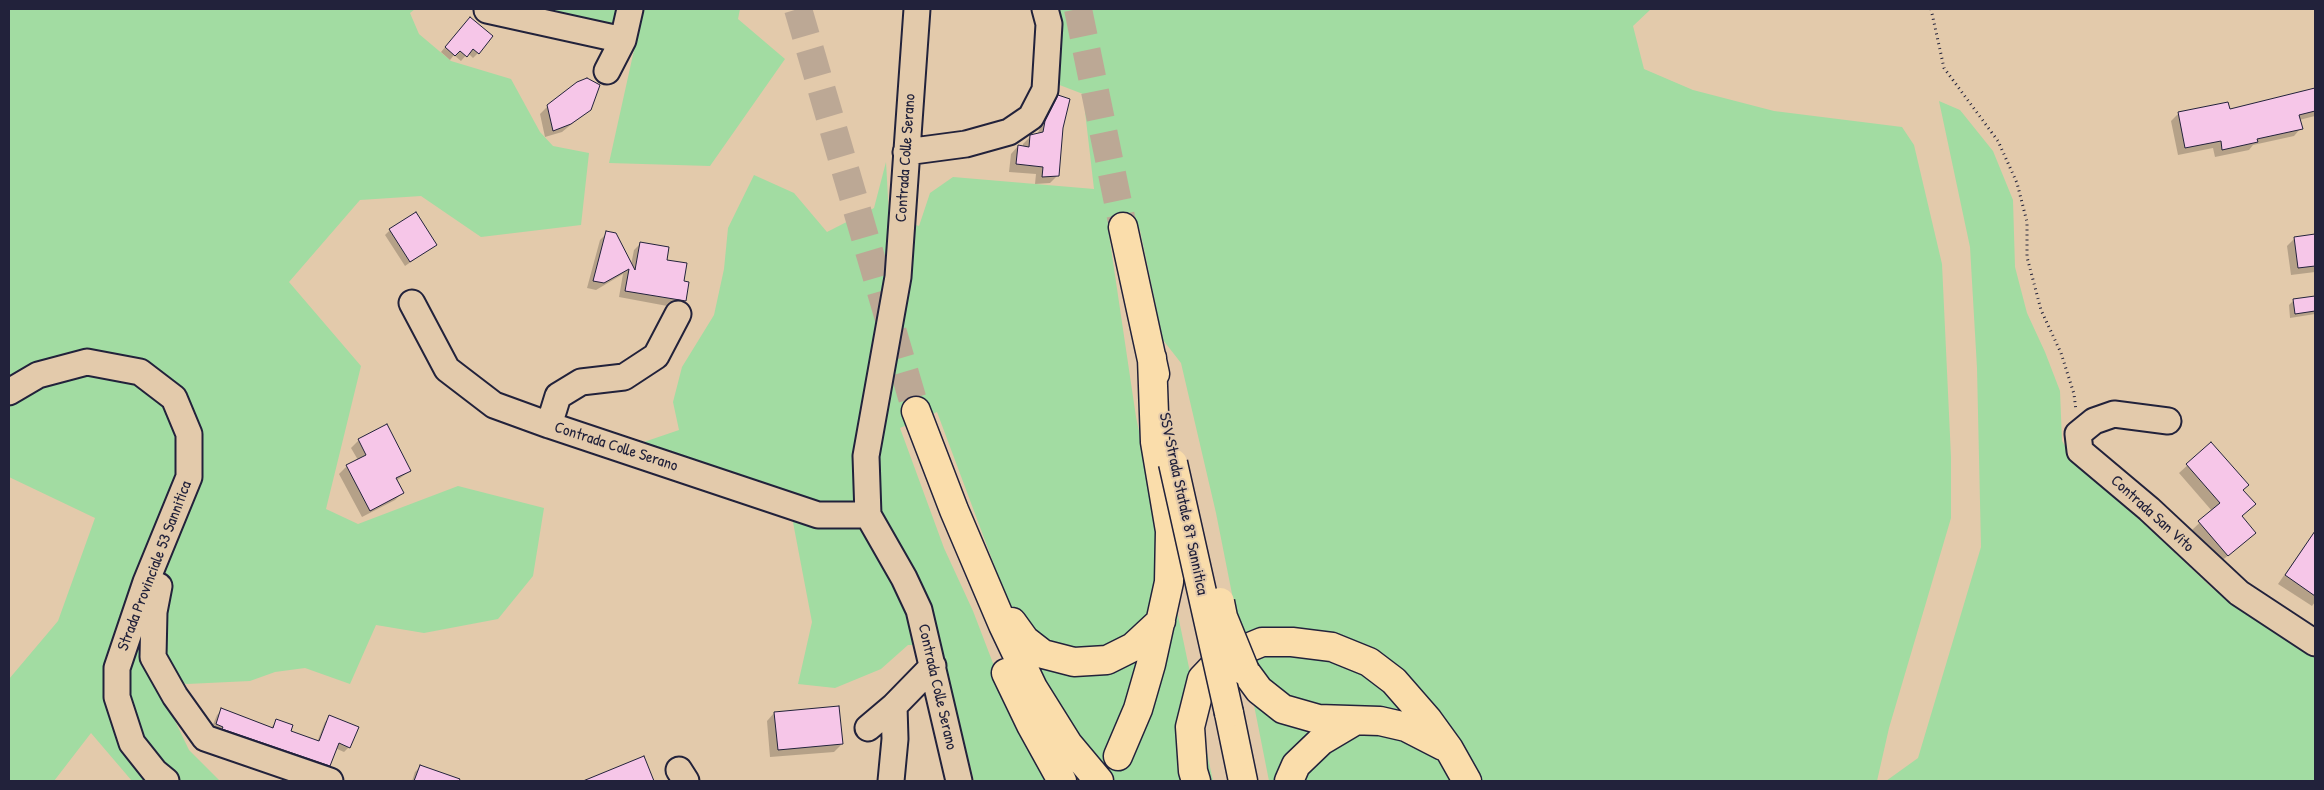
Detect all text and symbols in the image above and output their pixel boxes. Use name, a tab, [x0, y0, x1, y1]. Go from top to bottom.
street label: Contrada Colle Serano	[892, 93, 920, 223]
street label: SSV Strada Statale 87 Sannitica	[1154, 411, 1212, 597]
street label: Contrada Colle Serano	[552, 418, 680, 476]
street label: Contrada San Vito	[2106, 472, 2198, 556]
street label: Strada Provinciale 53 Sannitica	[114, 478, 196, 654]
street label: Contrada Colle Serano	[913, 622, 961, 752]

